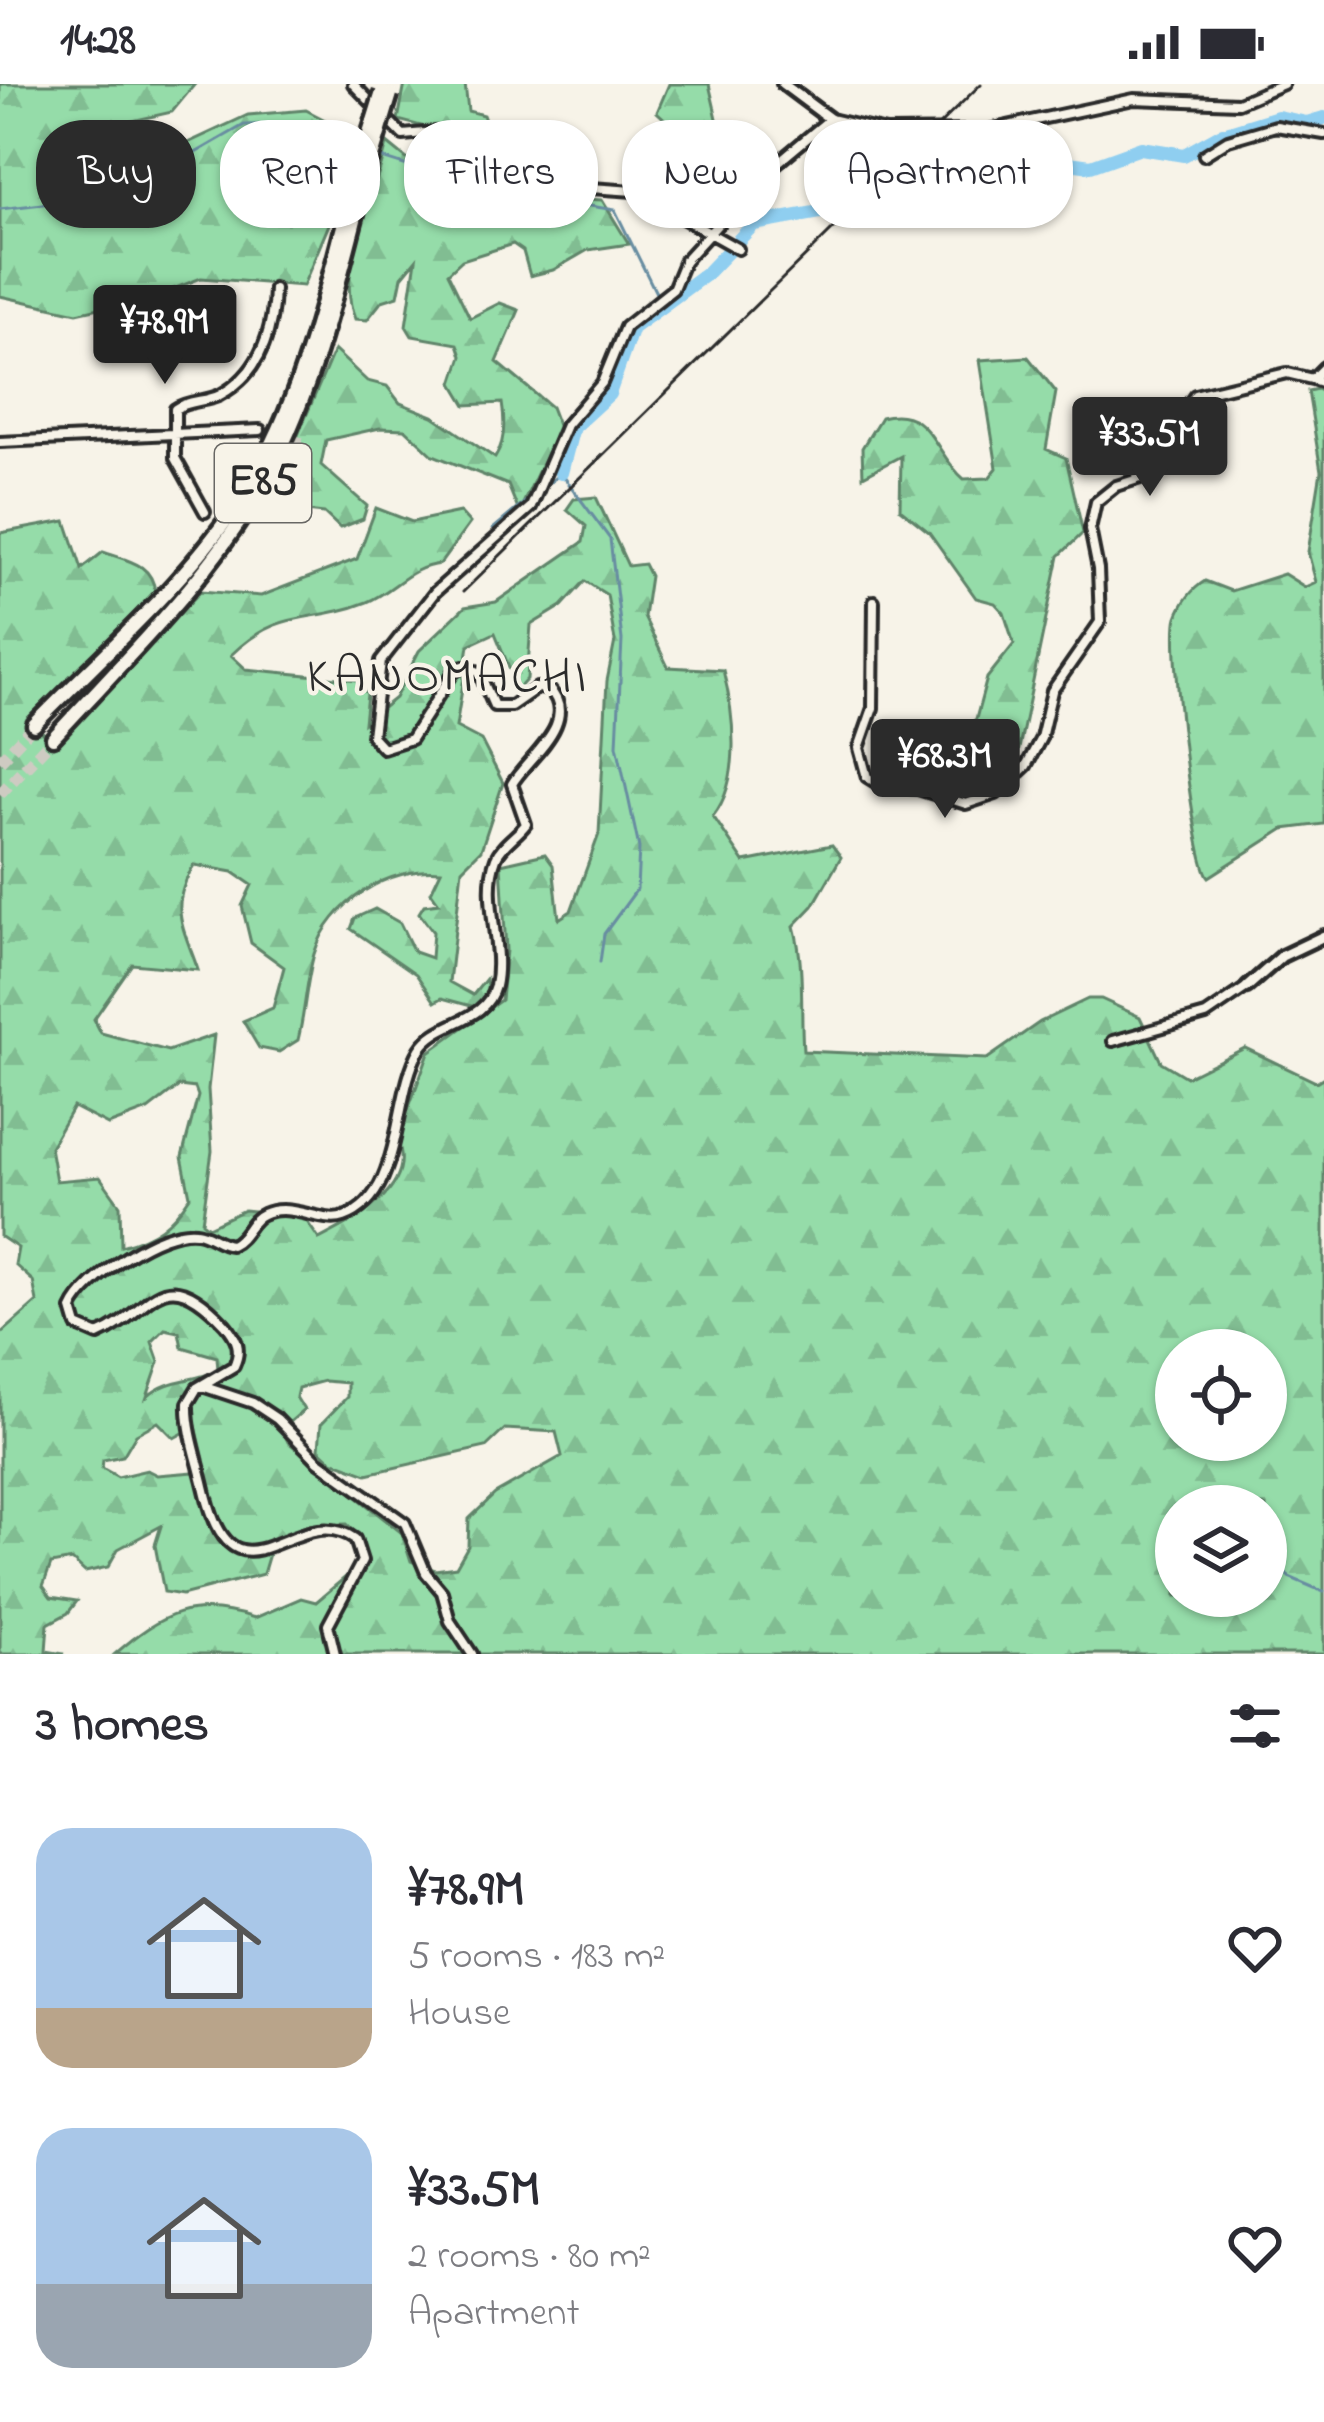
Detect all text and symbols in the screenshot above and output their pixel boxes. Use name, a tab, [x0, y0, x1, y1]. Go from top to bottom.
text: 14:28	[60, 9, 136, 75]
chip: Buy	[36, 120, 196, 228]
chip: Rent	[220, 120, 380, 228]
chip: Filters	[404, 120, 598, 228]
chip: New	[622, 120, 780, 228]
chip: Apartment	[804, 120, 1073, 228]
pin: ¥78.9M	[67, 285, 263, 387]
text: ¥78.9M	[120, 295, 210, 352]
pin: ¥33.5M	[1052, 397, 1248, 499]
text: ¥33.5M	[1099, 407, 1201, 464]
road number: E85	[215, 444, 311, 522]
district label: KANOMACHI	[306, 641, 590, 716]
pin: ¥68.3M	[847, 719, 1043, 821]
text: ¥68.3M	[898, 729, 992, 786]
map controls	[1155, 1329, 1287, 1617]
button: locate	[1155, 1329, 1287, 1461]
button: layers	[1155, 1485, 1287, 1617]
text: 3 homes	[36, 1689, 209, 1764]
icon: filters	[1222, 1693, 1288, 1759]
text: ¥78.9M	[408, 1854, 525, 1929]
icon: home	[132, 1876, 276, 2020]
icon: heart	[1222, 1915, 1288, 1981]
text: 5 rooms · 183 m²	[408, 1929, 665, 1986]
text: House	[408, 1986, 510, 2043]
text: ¥33.5M	[408, 2154, 541, 2229]
icon: home	[132, 2176, 276, 2320]
icon: heart	[1222, 2215, 1288, 2281]
text: 2 rooms · 80 m²	[408, 2229, 651, 2286]
text: Apartment	[408, 2286, 580, 2343]

